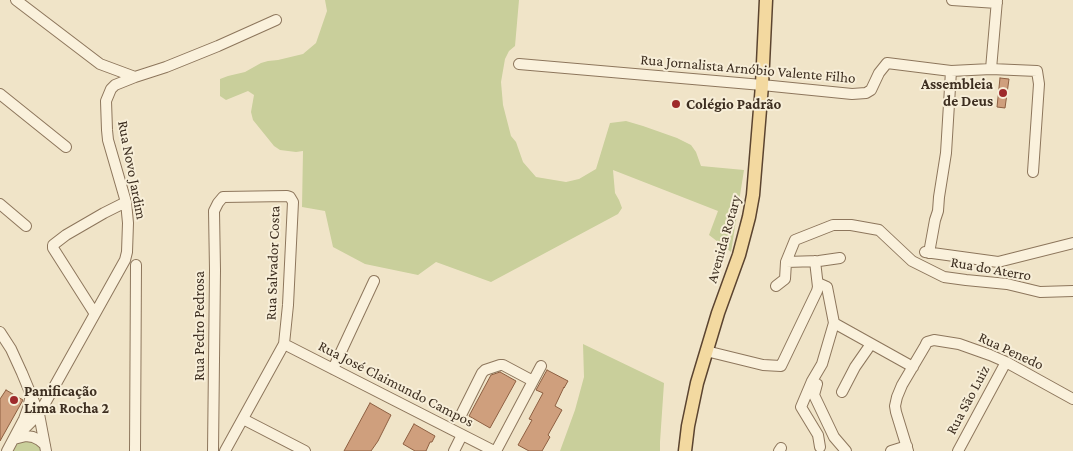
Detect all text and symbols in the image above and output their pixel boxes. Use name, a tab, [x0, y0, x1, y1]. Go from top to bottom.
street label: Rua Jornalista Arnóbio Valente Filho	[640, 51, 856, 87]
place label: Assembleia de Deus	[921, 75, 993, 110]
marker: Assembleia de Deus	[997, 87, 1009, 99]
place label: Colégio Padrão	[686, 95, 781, 113]
marker: Colégio Padrão	[670, 98, 682, 110]
street label: Rua Novo Jardim	[114, 119, 150, 221]
street label: Avenida Rotary	[703, 193, 745, 285]
street label: Rua Salvador Costa	[262, 205, 284, 321]
street label: Rua do Aterro	[949, 253, 1033, 285]
street label: Rua Pedro Pedrosa	[190, 271, 208, 381]
street label: Rua Penedo	[976, 328, 1046, 374]
street label: Rua José Claimundo Campos	[315, 337, 477, 431]
street label: Rua São Luiz	[942, 362, 994, 438]
place label: Panificação Lima Rocha 2	[24, 382, 109, 417]
marker: Panificação Lima Rocha 2	[8, 394, 20, 406]

